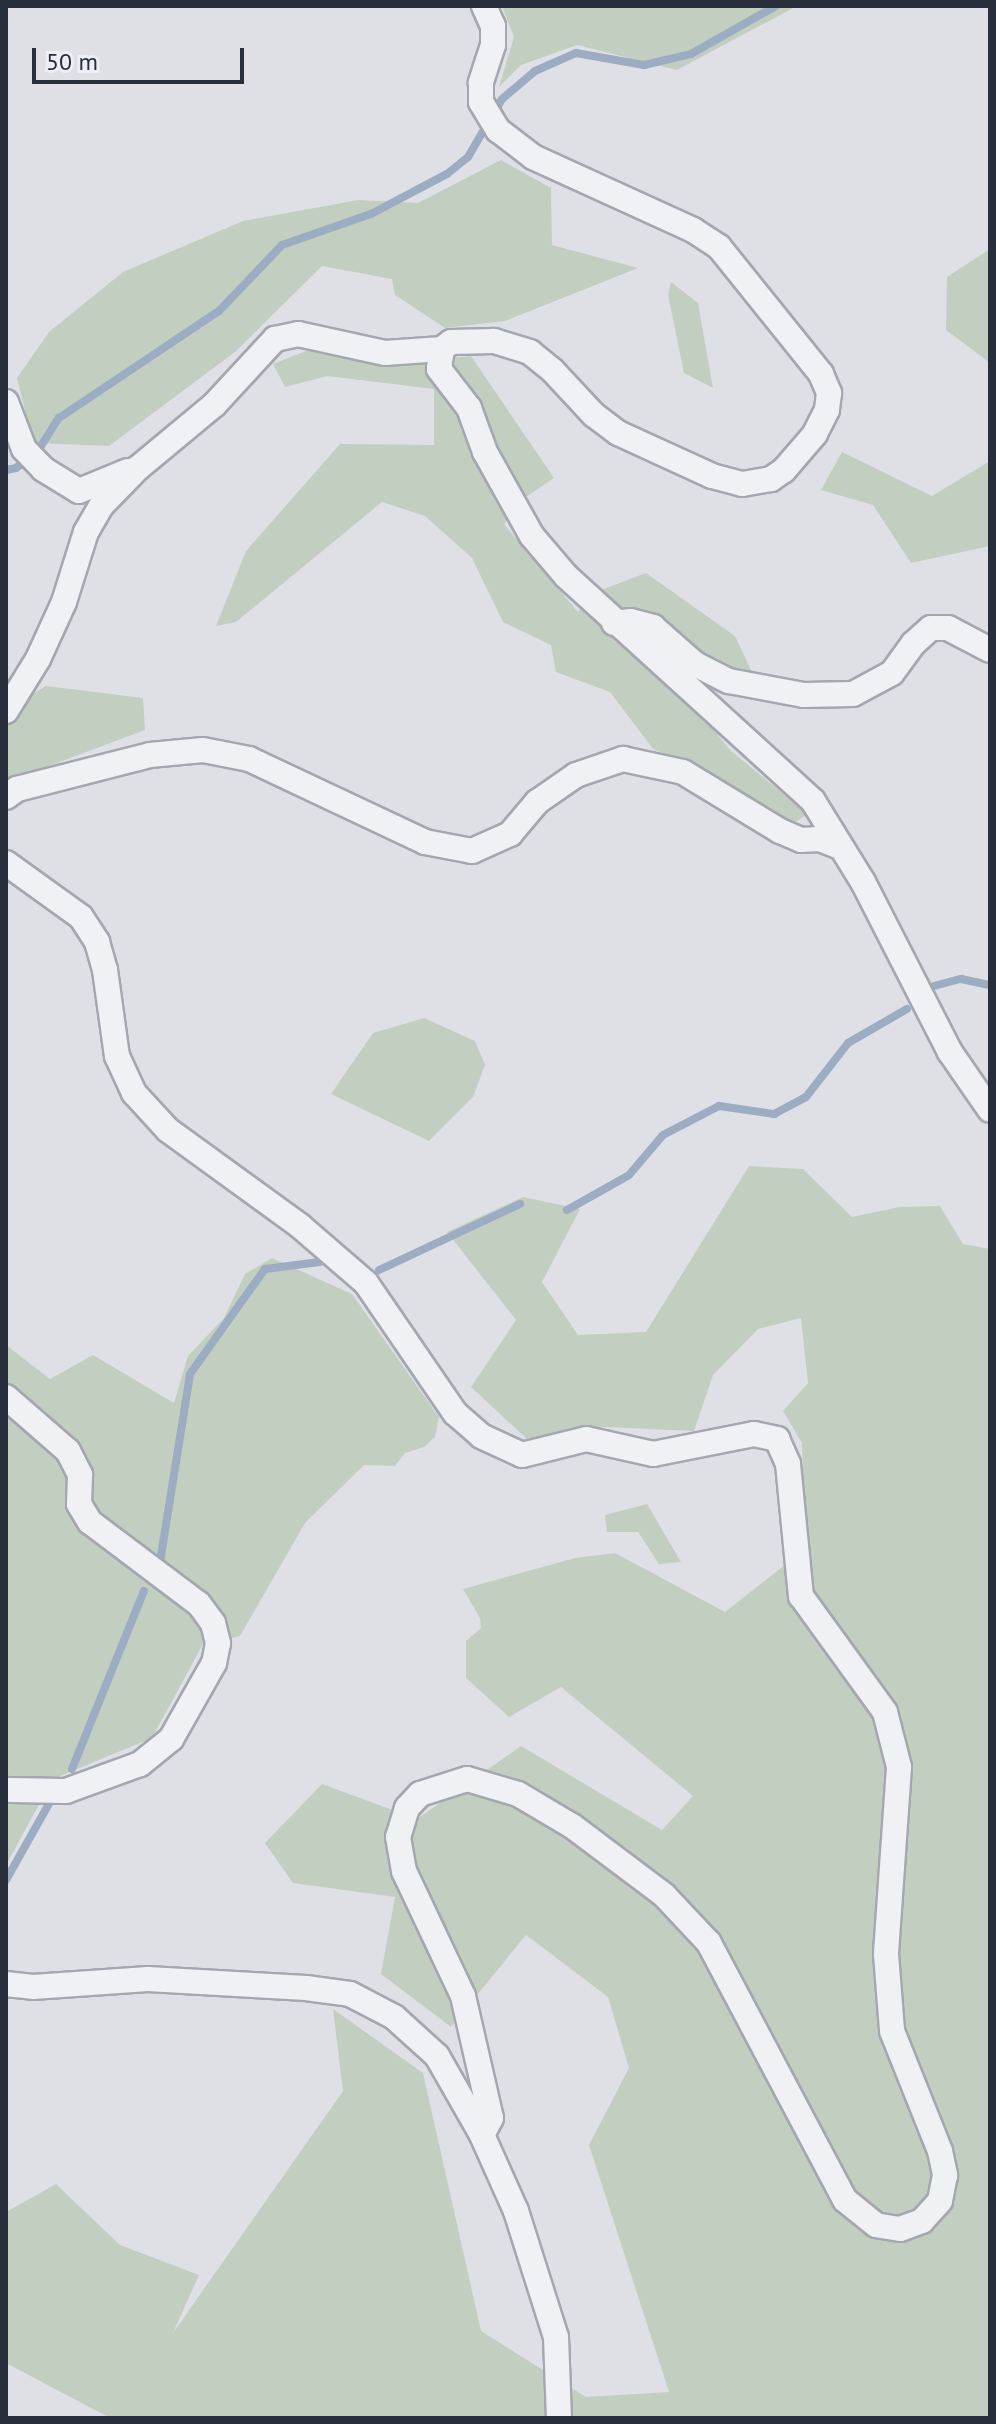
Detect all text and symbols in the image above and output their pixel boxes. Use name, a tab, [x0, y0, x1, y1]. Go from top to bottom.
scale bar	[36, 32, 248, 82]
text: 50 m	[46, 46, 98, 77]

